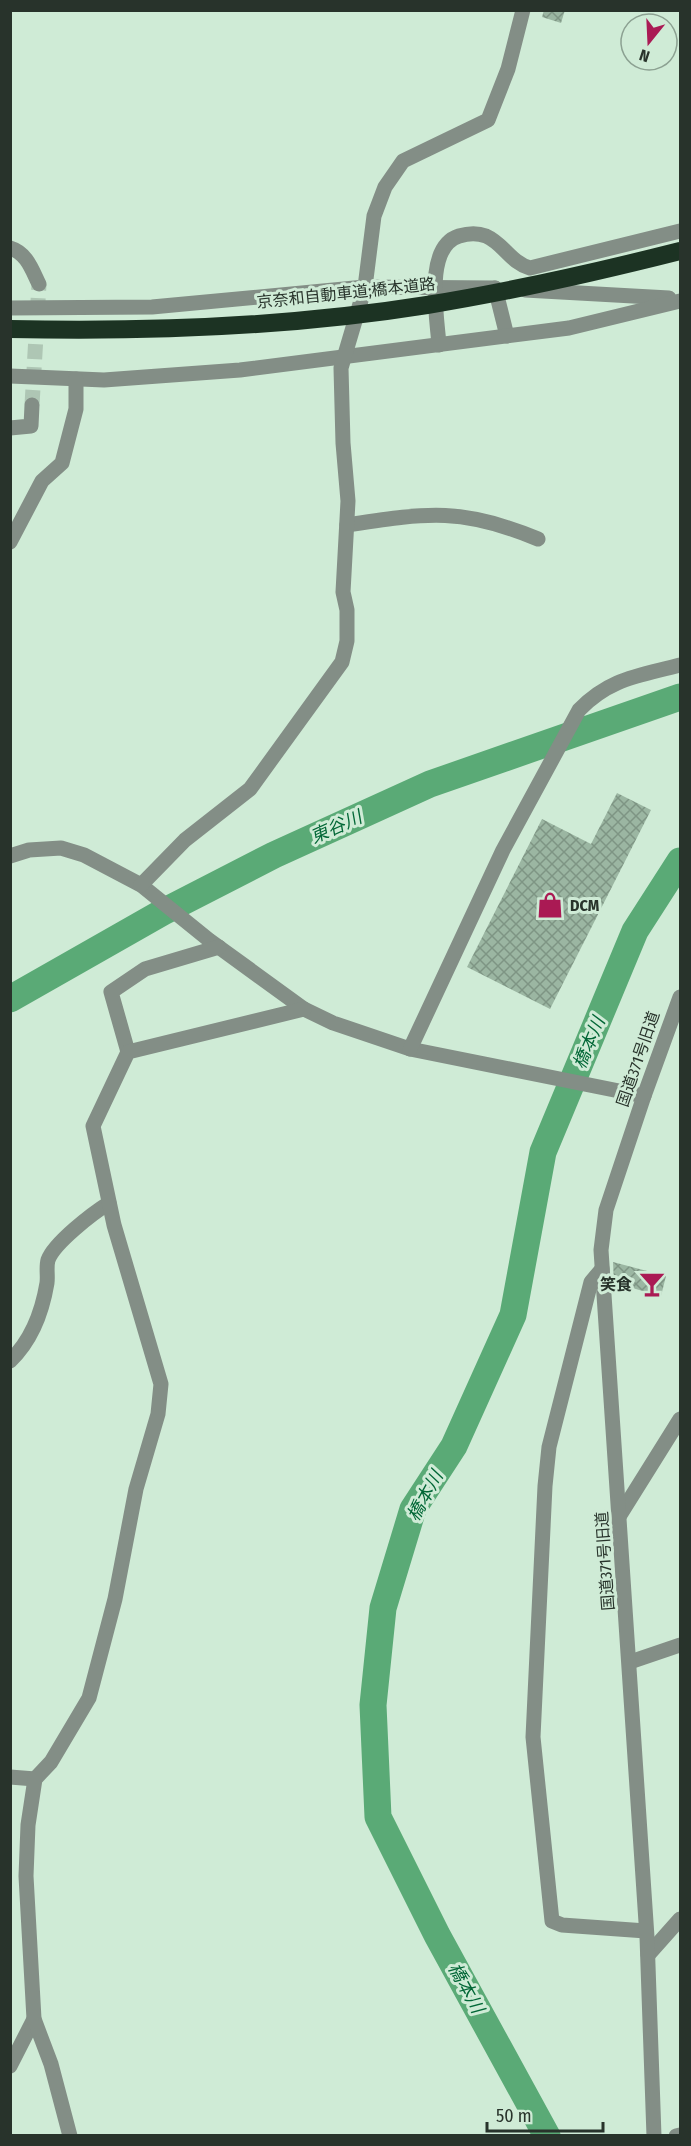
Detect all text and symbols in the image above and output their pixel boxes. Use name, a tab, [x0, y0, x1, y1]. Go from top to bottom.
north arrow	[619, 12, 679, 72]
text: N	[637, 45, 652, 66]
street label: 京奈和自動車道;橋本道路	[256, 274, 436, 312]
water label: 東谷川	[307, 805, 367, 848]
shop icon: DCM	[535, 890, 565, 920]
place label: DCM	[570, 896, 600, 915]
street label: 国道371号旧道	[613, 1009, 663, 1109]
water label: 橋本川	[568, 1012, 610, 1072]
bar icon: 笑食	[637, 1269, 667, 1299]
place label: 笑食	[600, 1275, 632, 1294]
water label: 橋本川	[402, 1465, 449, 1525]
street label: 国道371号旧道	[592, 1511, 618, 1611]
water label: 橋本川	[443, 1959, 490, 2019]
scale bar	[487, 2095, 602, 2133]
text: 50 m	[496, 2105, 532, 2127]

